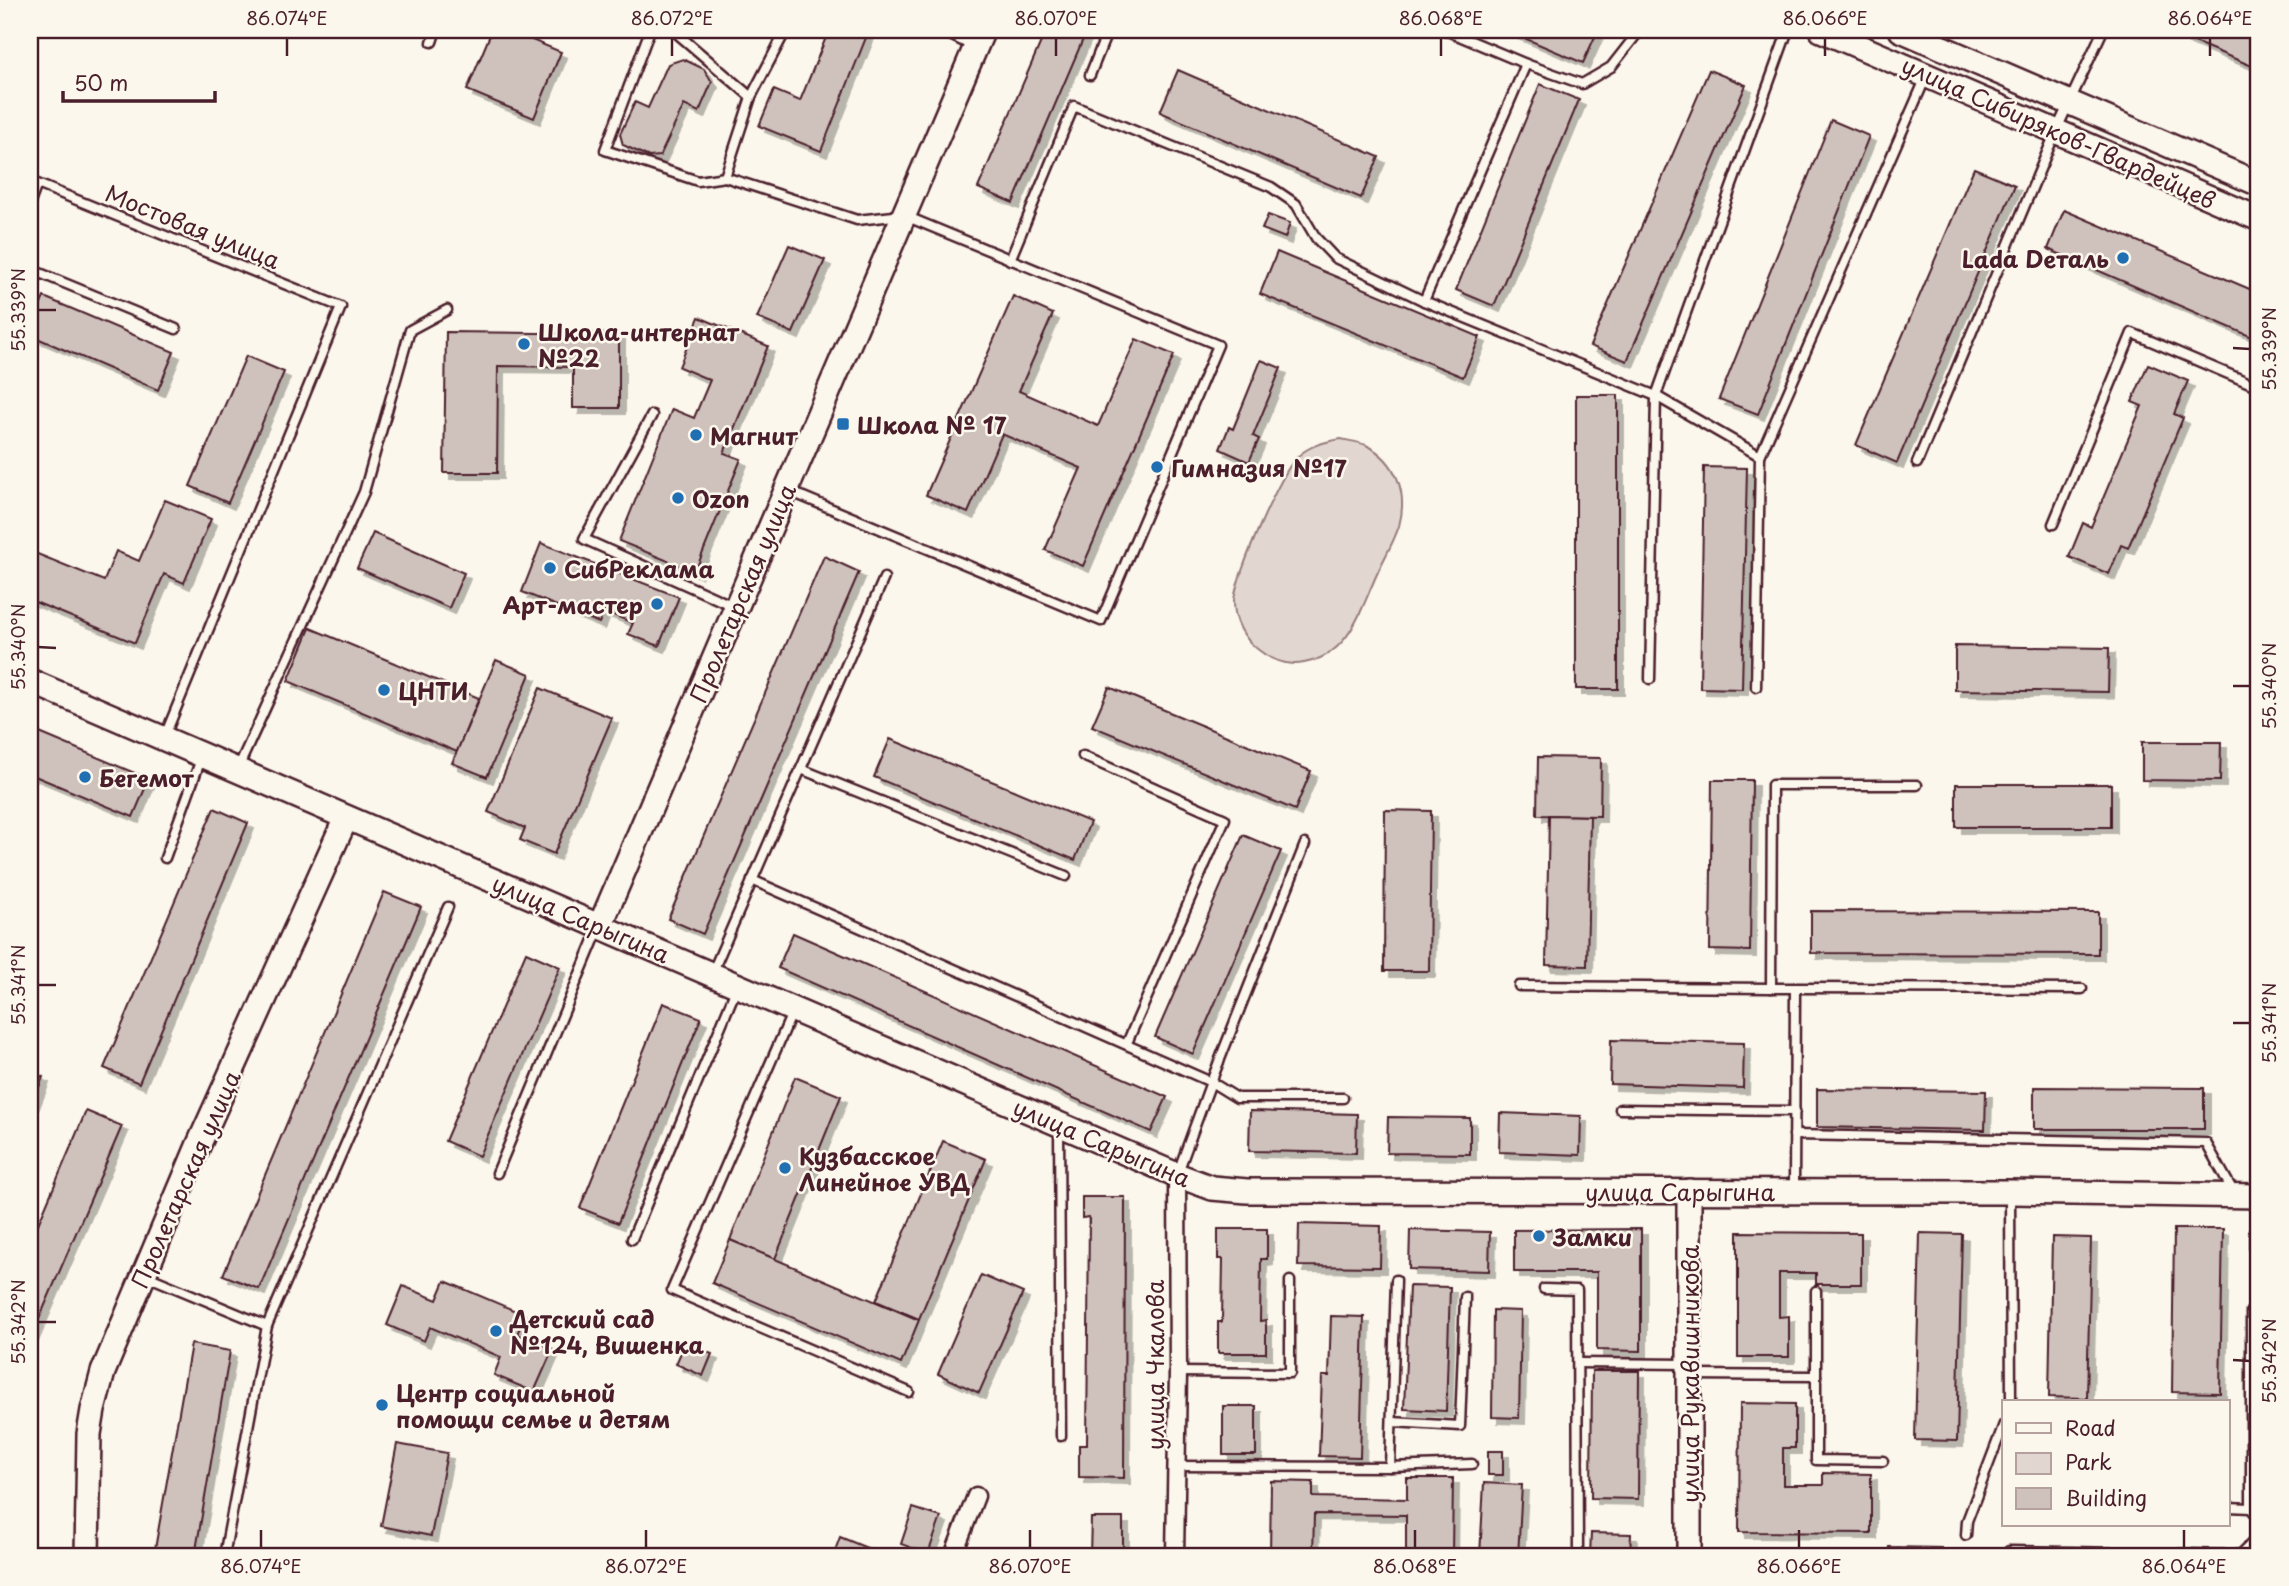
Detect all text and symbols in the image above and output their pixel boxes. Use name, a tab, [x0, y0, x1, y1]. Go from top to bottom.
text: 86.074°E	[246, 4, 328, 31]
text: 86.072°E	[631, 4, 713, 31]
text: 86.070°E	[1014, 4, 1098, 31]
text: 86.068°E	[1399, 4, 1483, 31]
text: 86.066°E	[1782, 4, 1868, 31]
text: 86.064°E	[2167, 4, 2253, 31]
street label: улица Сибиряков-Гвардейцев	[1896, 47, 2222, 217]
scale bar	[63, 60, 215, 104]
text: 50 m	[74, 66, 128, 98]
street label: Мостовая улица	[100, 175, 286, 277]
place label: Lada Dеталь	[1962, 241, 2109, 276]
marker: Lada Dеталь	[2115, 250, 2131, 266]
text: 55.339°N	[4, 268, 31, 352]
text: 55.339°N	[2255, 307, 2282, 391]
place label: Школа-интернат №22	[538, 314, 740, 375]
marker: Школа-интернат №22	[516, 336, 532, 352]
place label: Школа № 17	[857, 407, 1007, 442]
marker: Школа № 17	[835, 416, 851, 432]
place label: Магнит	[710, 418, 799, 453]
marker: Магнит	[688, 427, 704, 443]
place label: Гимназия №17	[1171, 450, 1348, 485]
marker: Гимназия №17	[1149, 459, 1165, 475]
street label: Пролетарская улица	[680, 478, 804, 708]
place label: Ozon	[692, 481, 750, 516]
marker: Ozon	[670, 490, 686, 506]
place label: СибРеклама	[564, 551, 714, 586]
marker: СибРеклама	[542, 560, 558, 576]
place label: Арт-мастер	[503, 587, 643, 622]
marker: Арт-мастер	[649, 596, 665, 612]
text: 55.340°N	[4, 604, 31, 690]
text: 55.340°N	[2255, 643, 2282, 729]
place label: ЦНТИ	[398, 673, 469, 708]
marker: ЦНТИ	[376, 682, 392, 698]
place label: Бегемот	[99, 760, 194, 795]
marker: Бегемот	[77, 769, 93, 785]
street label: улица Сарыгина	[487, 865, 676, 971]
text: 55.341°N	[4, 945, 31, 1025]
text: 55.341°N	[2255, 983, 2282, 1063]
street label: Пролетарская улица	[121, 1064, 249, 1293]
street label: улица Сарыгина	[1008, 1089, 1197, 1195]
place label: Кузбасское Линейное УВД	[799, 1138, 970, 1199]
marker: Кузбасское Линейное УВД	[777, 1160, 793, 1176]
street label: улица Сарыгина	[1585, 1174, 1775, 1209]
place label: Замки	[1552, 1219, 1632, 1254]
marker: Замки	[1531, 1228, 1547, 1244]
street label: улица Рукавишникова	[1672, 1244, 1707, 1503]
text: 55.342°N	[4, 1279, 31, 1365]
street label: улица Чкалова	[1137, 1279, 1172, 1450]
place label: Детский сад №124, Вишенка	[509, 1301, 705, 1362]
text: 55.342°N	[2255, 1318, 2282, 1404]
marker: Детский сад №124, Вишенка	[488, 1323, 504, 1339]
place label: Центр социальной помощи семье и детям	[396, 1375, 670, 1436]
marker: Центр социальной помощи семье и детям	[374, 1397, 390, 1413]
legend	[2002, 1400, 2230, 1526]
text: Road	[2065, 1411, 2116, 1443]
text: Park	[2065, 1445, 2112, 1477]
text: Building	[2065, 1481, 2147, 1513]
text: 86.074°E	[220, 1552, 302, 1579]
text: 86.072°E	[605, 1552, 687, 1579]
text: 86.070°E	[988, 1552, 1072, 1579]
text: 86.068°E	[1373, 1552, 1457, 1579]
text: 86.066°E	[1756, 1552, 1842, 1579]
text: 86.064°E	[2141, 1552, 2227, 1579]

